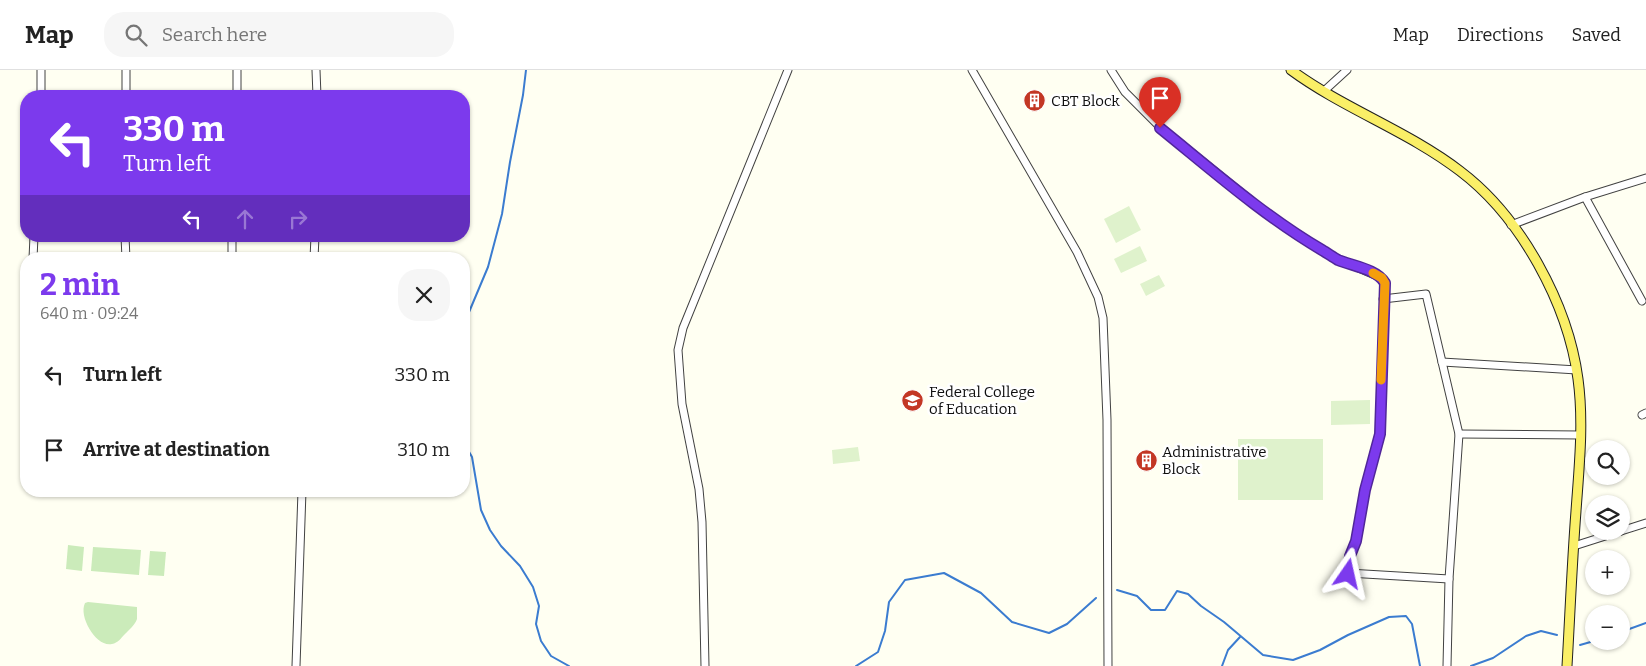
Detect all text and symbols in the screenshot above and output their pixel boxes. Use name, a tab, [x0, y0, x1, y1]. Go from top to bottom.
search box	[104, 12, 454, 57]
text: Map	[25, 21, 74, 49]
icon: search	[122, 21, 150, 49]
text: Search here	[162, 23, 267, 46]
text: Map	[1393, 24, 1429, 46]
text: Directions	[1457, 24, 1544, 46]
text: Saved	[1572, 24, 1621, 46]
pin	[1139, 77, 1181, 128]
icon: arrive	[1146, 84, 1174, 112]
building icon: CBT Block	[1023, 89, 1047, 113]
place label: CBT Block	[1051, 92, 1120, 110]
text: 330 m	[123, 108, 225, 150]
icon: left	[40, 110, 105, 175]
text: Turn left	[123, 150, 211, 177]
icon: left	[178, 205, 206, 233]
icon: ahead	[231, 205, 259, 233]
icon: right	[284, 205, 312, 233]
text: 2 min	[40, 267, 120, 303]
button: close	[398, 269, 450, 321]
text: 640 m · 09:24	[40, 304, 138, 323]
icon: left	[40, 361, 68, 389]
text: Turn left	[83, 363, 162, 386]
text: 330 m	[395, 363, 450, 386]
place label: Federal College of Education	[929, 383, 1035, 418]
school or university icon: Federal College of Education	[901, 389, 925, 413]
icon: arrive	[40, 436, 68, 464]
text: Arrive at destination	[83, 438, 270, 461]
text: 310 m	[397, 438, 450, 461]
map controls	[1585, 440, 1630, 650]
button: search	[1585, 440, 1630, 485]
place label: Administrative Block	[1162, 443, 1266, 478]
building icon: Administrative Block	[1134, 449, 1158, 473]
button: layers	[1585, 495, 1630, 540]
position arrow	[1321, 547, 1373, 599]
button: +	[1585, 550, 1630, 595]
button: −	[1585, 605, 1630, 650]

